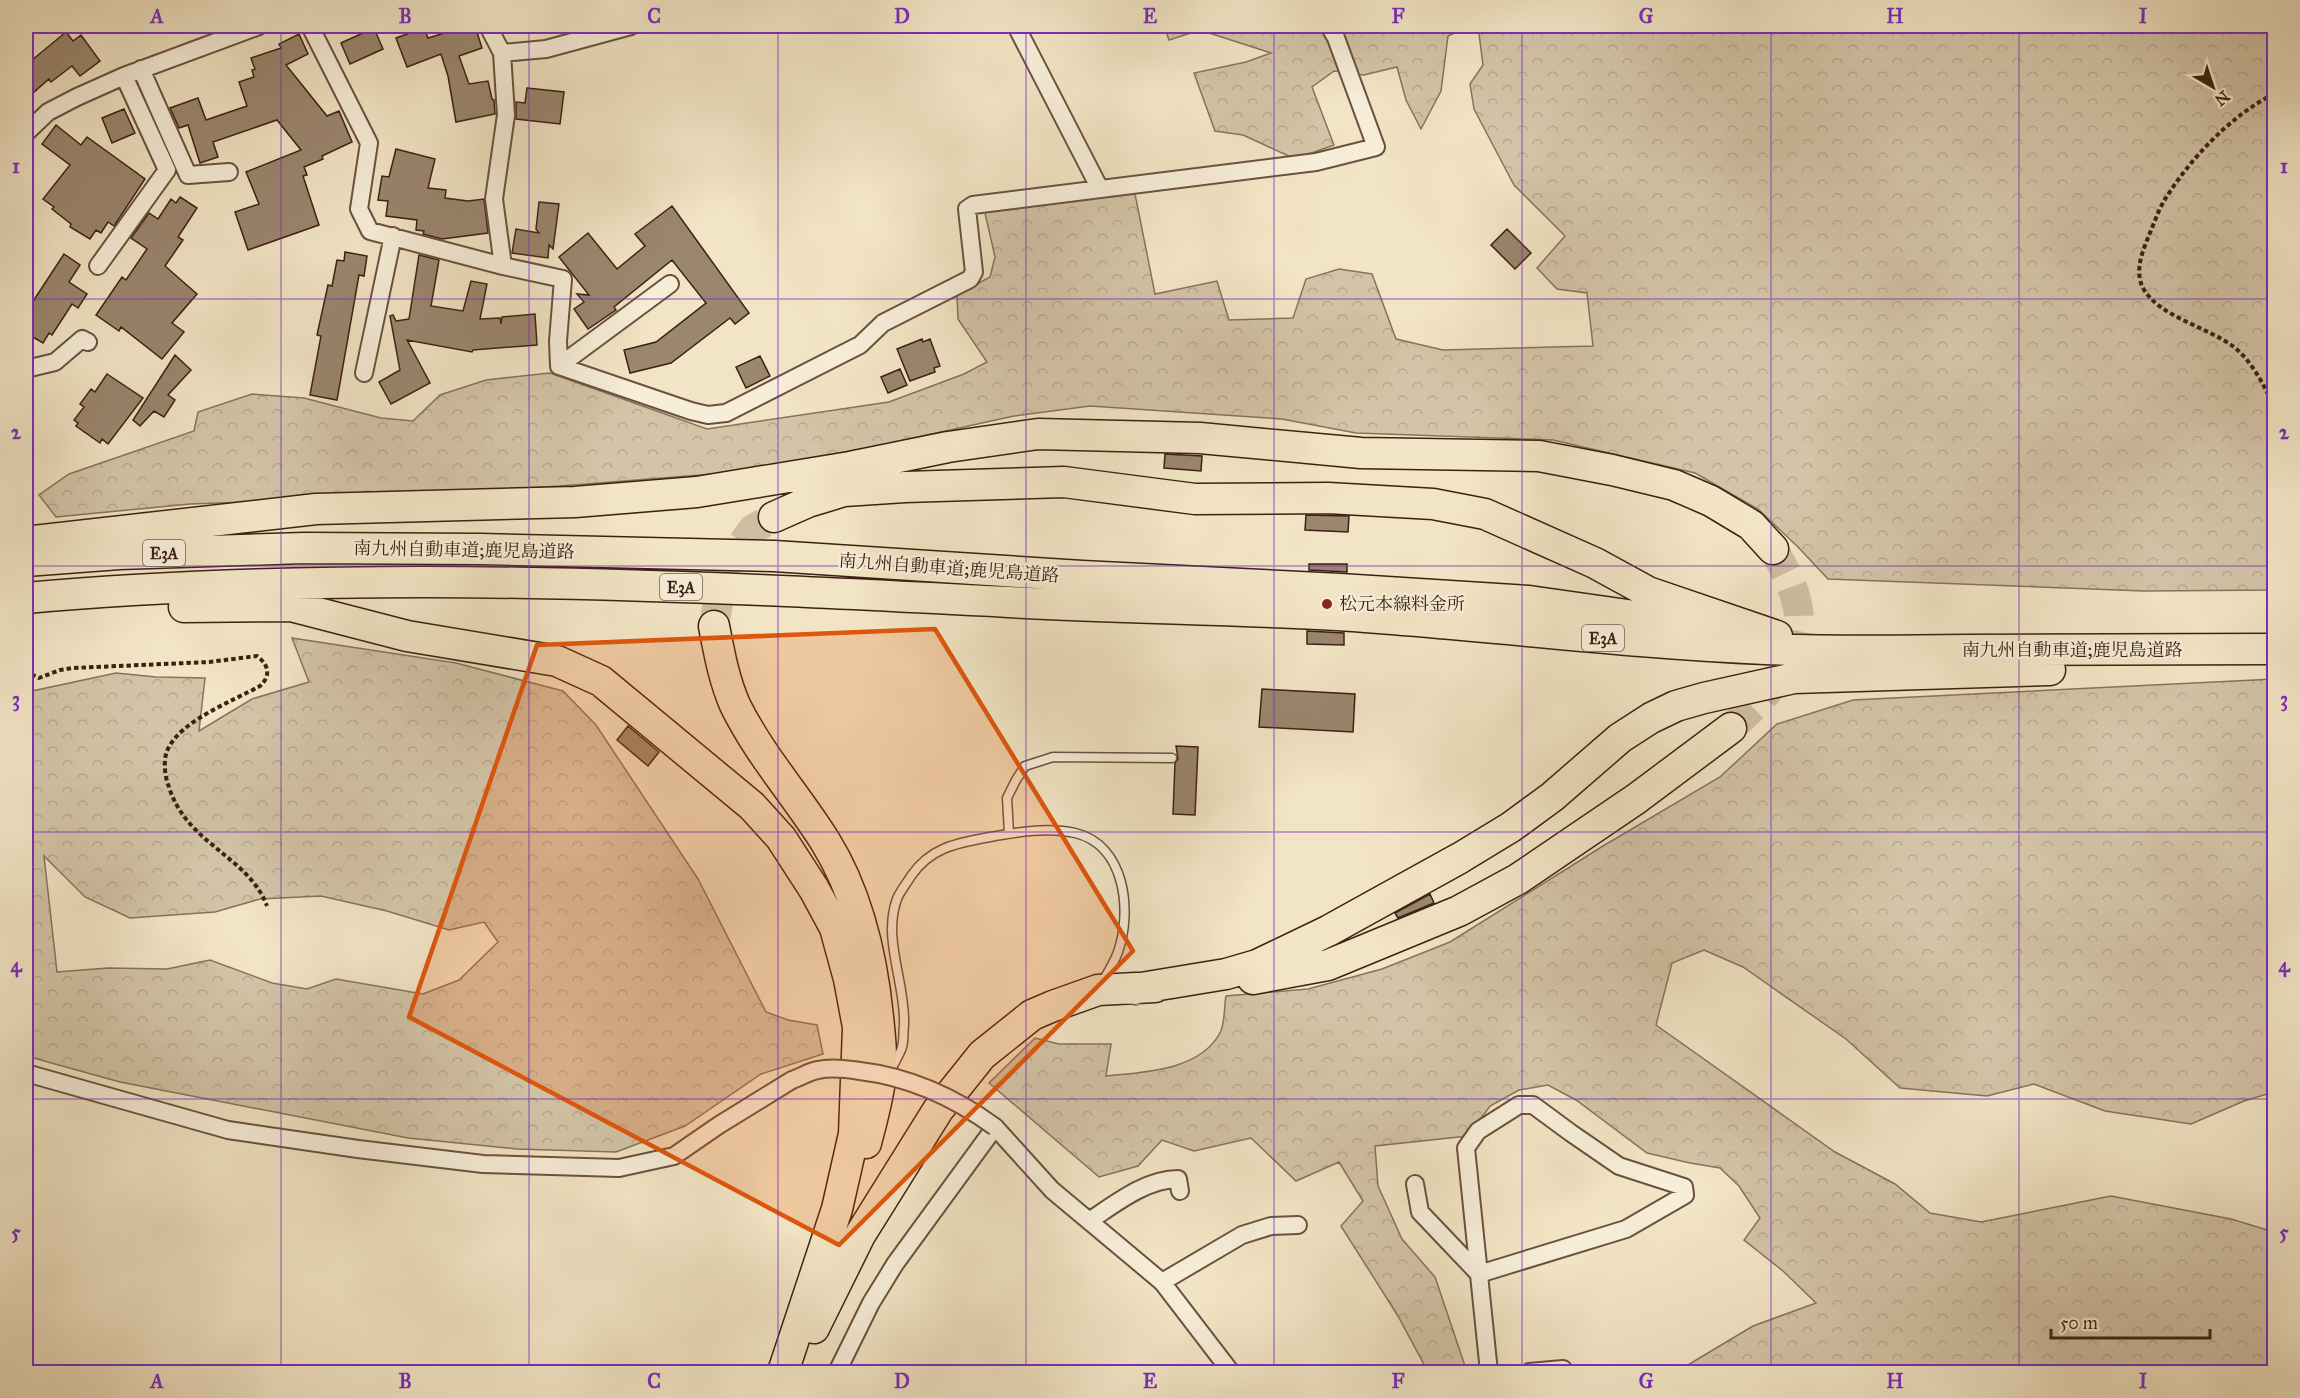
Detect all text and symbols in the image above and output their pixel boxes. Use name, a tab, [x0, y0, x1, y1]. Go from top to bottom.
text: A	[148, 4, 164, 28]
text: B	[398, 4, 412, 28]
text: C	[647, 4, 661, 28]
text: D	[894, 4, 910, 28]
text: E	[1143, 4, 1158, 28]
text: F	[1391, 4, 1405, 28]
text: G	[1639, 4, 1654, 28]
text: H	[1886, 4, 1904, 28]
text: I	[2139, 4, 2148, 28]
north arrow	[2183, 57, 2243, 117]
text: N	[2211, 87, 2233, 110]
text: 1	[12, 154, 20, 178]
text: 1	[2280, 154, 2288, 178]
text: 2	[11, 420, 22, 444]
text: 2	[2279, 420, 2290, 444]
street label: 南九州自動車道;鹿児島道路	[353, 537, 575, 563]
road number: E3A	[143, 540, 185, 566]
street label: 南九州自動車道;鹿児島道路	[838, 549, 1060, 587]
road number: E3A	[660, 574, 702, 600]
place label: 松元本線料金所	[1339, 593, 1465, 615]
marker: 松元本線料金所	[1320, 597, 1334, 611]
road number: E3A	[1582, 625, 1624, 651]
street label: 南九州自動車道;鹿児島道路	[1961, 639, 2183, 661]
text: 3	[12, 687, 20, 712]
text: 3	[2280, 687, 2288, 712]
text: 4	[10, 953, 22, 978]
text: 4	[2278, 953, 2290, 978]
text: 5	[11, 1220, 21, 1244]
text: 5	[2279, 1220, 2289, 1244]
scale bar	[2051, 1302, 2210, 1340]
text: 50 m	[2060, 1312, 2098, 1334]
text: A	[148, 1369, 164, 1393]
text: B	[398, 1369, 412, 1393]
text: C	[647, 1369, 661, 1393]
text: D	[894, 1369, 910, 1393]
text: E	[1143, 1369, 1158, 1393]
text: F	[1391, 1369, 1405, 1393]
text: G	[1639, 1369, 1654, 1393]
text: H	[1886, 1369, 1904, 1393]
text: I	[2139, 1369, 2148, 1393]

